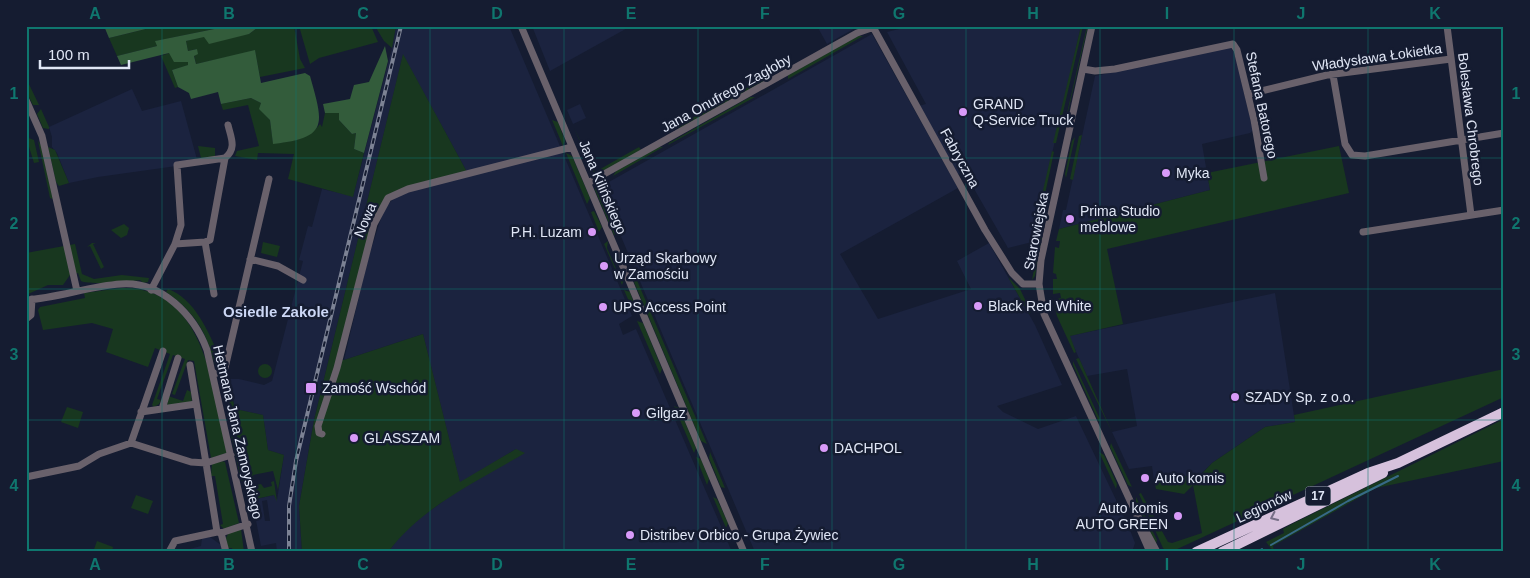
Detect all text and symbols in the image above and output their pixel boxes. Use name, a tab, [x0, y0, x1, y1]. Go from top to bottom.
text: A	[89, 5, 101, 22]
text: B	[223, 5, 235, 22]
text: C	[357, 5, 369, 22]
text: D	[491, 5, 503, 22]
text: E	[626, 5, 637, 22]
text: F	[760, 5, 770, 22]
text: G	[893, 5, 905, 22]
text: H	[1027, 5, 1039, 22]
text: I	[1165, 5, 1169, 22]
text: J	[1297, 5, 1305, 22]
text: K	[1429, 5, 1441, 22]
scale bar	[40, 38, 129, 70]
street label: Władysława Łokietka	[1311, 40, 1443, 74]
text: 100 m	[48, 46, 90, 63]
street label: Stefana Batorego	[1243, 50, 1281, 160]
street label: Jana Onufrego Zagłoby	[658, 51, 794, 135]
street label: Bolesława Chrobrego	[1455, 52, 1487, 187]
text: 1	[10, 85, 19, 102]
text: 1	[1512, 85, 1521, 102]
place label: GRAND Q-Service Truck	[973, 96, 1074, 128]
marker: GRAND Q-Service Truck	[957, 106, 969, 118]
street label: Fabryczna	[937, 126, 983, 191]
street label: Jana Kilińskiego	[576, 137, 630, 237]
place label: Myka	[1176, 165, 1210, 181]
marker: Myka	[1160, 167, 1172, 179]
street label: Starowiejska	[1021, 190, 1051, 271]
street label: Nowa	[351, 200, 379, 240]
place label: Prima Studio meblowe	[1080, 203, 1160, 235]
marker: Prima Studio meblowe	[1064, 213, 1076, 225]
text: 2	[10, 215, 19, 232]
text: 2	[1512, 215, 1521, 232]
place label: P.H. Luzam	[511, 224, 582, 240]
marker: P.H. Luzam	[586, 226, 598, 238]
place label: Urząd Skarbowy w Zamościu	[613, 250, 717, 282]
marker: Urząd Skarbowy w Zamościu	[598, 260, 610, 272]
place label: Black Red White	[988, 298, 1092, 314]
place label: UPS Access Point	[613, 299, 726, 315]
marker: Black Red White	[972, 300, 984, 312]
marker: UPS Access Point	[597, 301, 609, 313]
district label: Osiedle Zakole	[223, 303, 329, 320]
street label: Hetmana Jana Zamoyskiego	[210, 343, 266, 521]
text: 3	[10, 346, 19, 363]
text: 3	[1512, 346, 1521, 363]
place label: Zamość Wschód	[322, 380, 426, 396]
marker: Zamość Wschód	[304, 381, 318, 395]
place label: SZADY Sp. z o.o.	[1245, 389, 1354, 405]
marker: SZADY Sp. z o.o.	[1229, 391, 1241, 403]
place label: Gilgaz	[646, 405, 686, 421]
marker: Gilgaz	[630, 407, 642, 419]
place label: GLASSZAM	[364, 430, 440, 446]
marker: GLASSZAM	[348, 432, 360, 444]
place label: DACHPOL	[834, 440, 902, 456]
marker: DACHPOL	[818, 442, 830, 454]
place label: Auto komis	[1155, 470, 1224, 486]
marker: Auto komis	[1139, 472, 1151, 484]
text: 4	[10, 477, 19, 494]
text: 4	[1512, 477, 1521, 494]
street label: Legionów	[1233, 486, 1295, 526]
road number: 17	[1306, 486, 1330, 506]
place label: Auto komis AUTO GREEN	[1076, 500, 1168, 532]
marker: Auto komis AUTO GREEN	[1172, 510, 1184, 522]
one-way arrow	[1270, 510, 1279, 520]
place label: Distribev Orbico - Grupa Żywiec	[640, 526, 838, 543]
marker: Distribev Orbico - Grupa Żywiec	[624, 529, 636, 541]
text: A	[89, 556, 101, 573]
text: B	[223, 556, 235, 573]
text: C	[357, 556, 369, 573]
text: D	[491, 556, 503, 573]
text: E	[626, 556, 637, 573]
text: F	[760, 556, 770, 573]
text: G	[893, 556, 905, 573]
text: H	[1027, 556, 1039, 573]
text: I	[1165, 556, 1169, 573]
text: J	[1297, 556, 1305, 573]
text: K	[1429, 556, 1441, 573]

